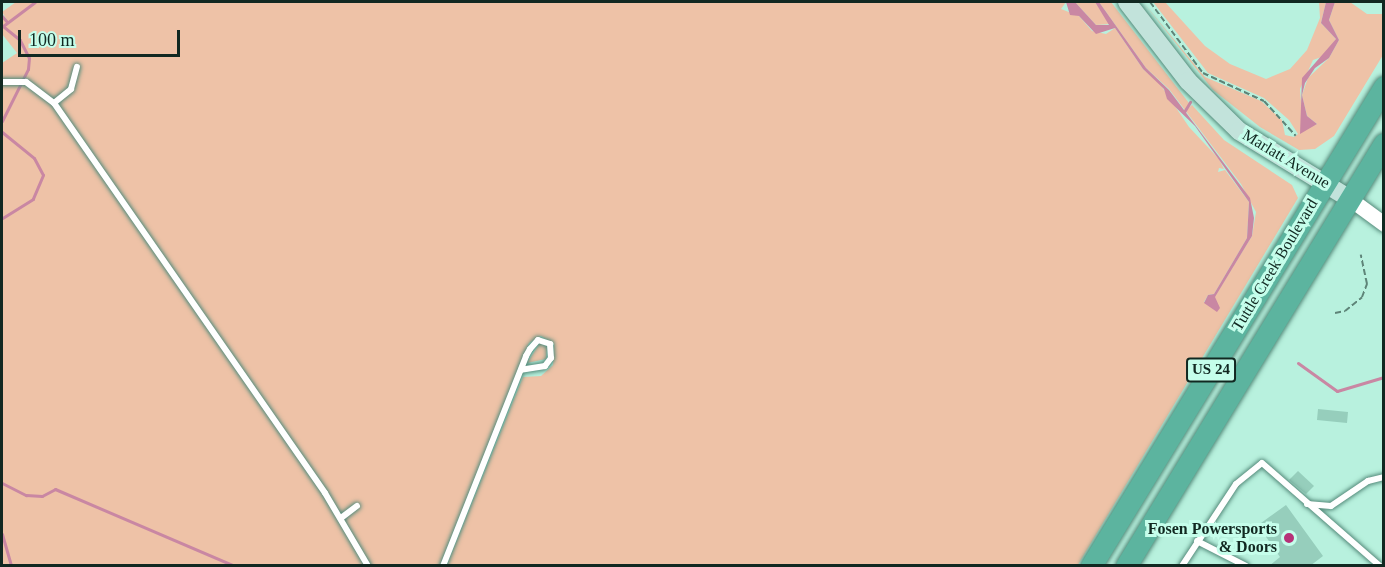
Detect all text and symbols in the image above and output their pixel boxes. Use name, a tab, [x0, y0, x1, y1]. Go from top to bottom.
scale bar	[21, 18, 183, 56]
text: 100 m	[29, 30, 75, 50]
street label: Marlatt Avenue	[1238, 125, 1334, 193]
street label: Tuttle Creek Boulevard	[1228, 196, 1322, 334]
road number: US 24	[1186, 358, 1236, 382]
place label: Fosen Powersports & Doors	[1148, 519, 1277, 557]
marker: Fosen Powersports & Doors	[1282, 531, 1296, 545]

